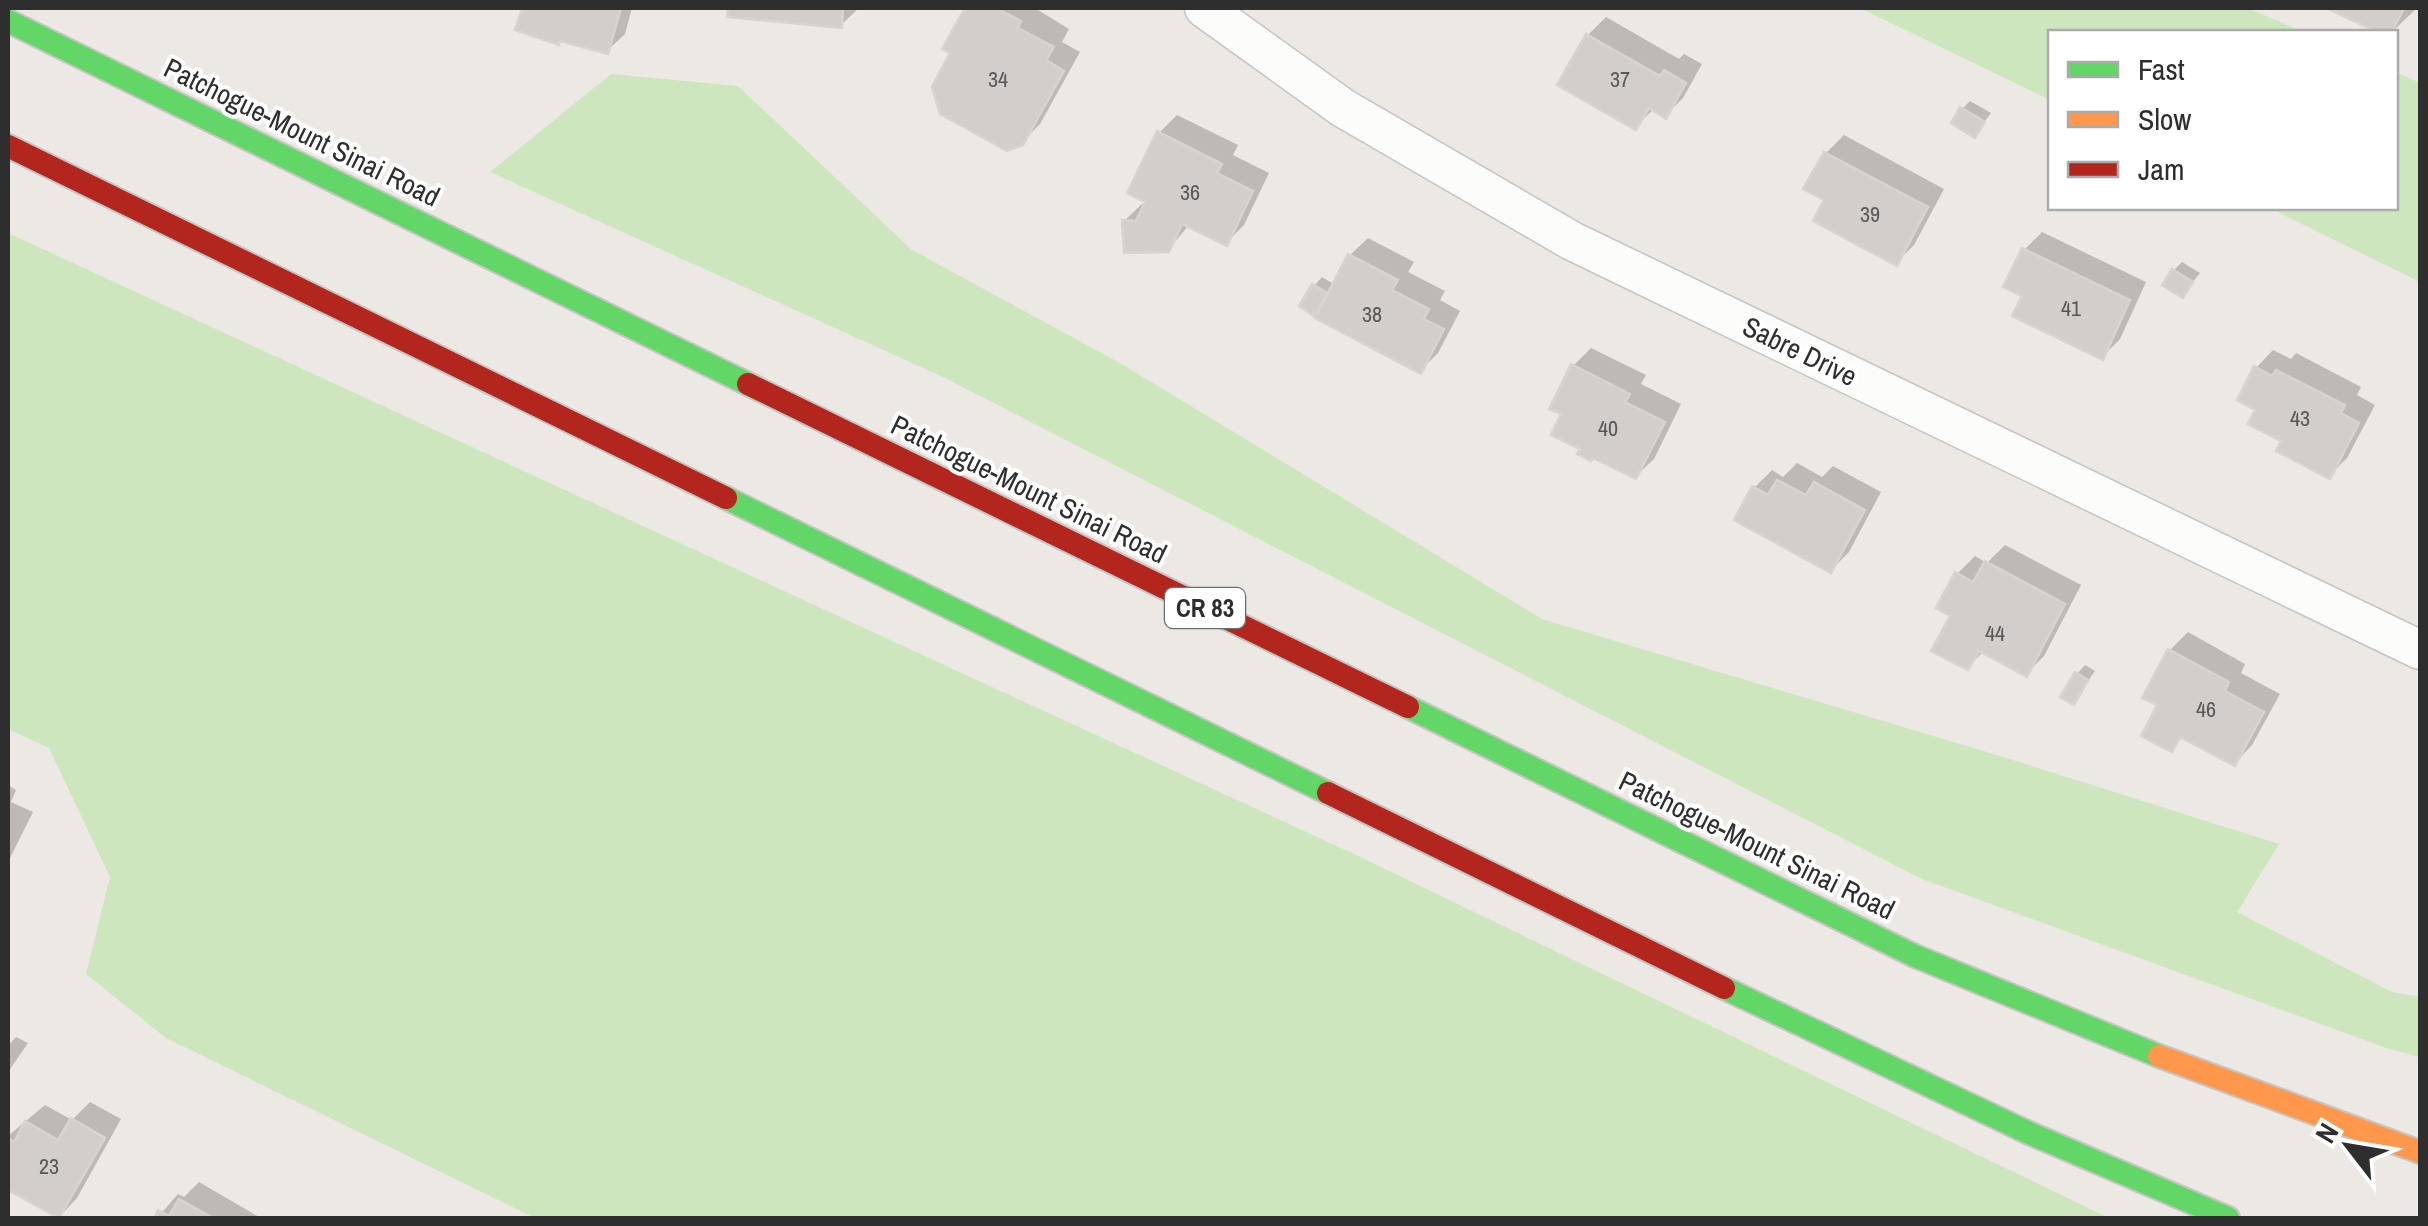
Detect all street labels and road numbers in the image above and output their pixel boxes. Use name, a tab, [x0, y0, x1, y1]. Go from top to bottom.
street label: Patchogue-Mount Sinai Road	[158, 49, 446, 215]
street label: Sabre Drive	[1737, 307, 1863, 395]
street label: Patchogue-Mount Sinai Road	[885, 406, 1173, 572]
road number: CR 83	[1165, 588, 1245, 628]
street label: Patchogue-Mount Sinai Road	[1613, 762, 1901, 928]

